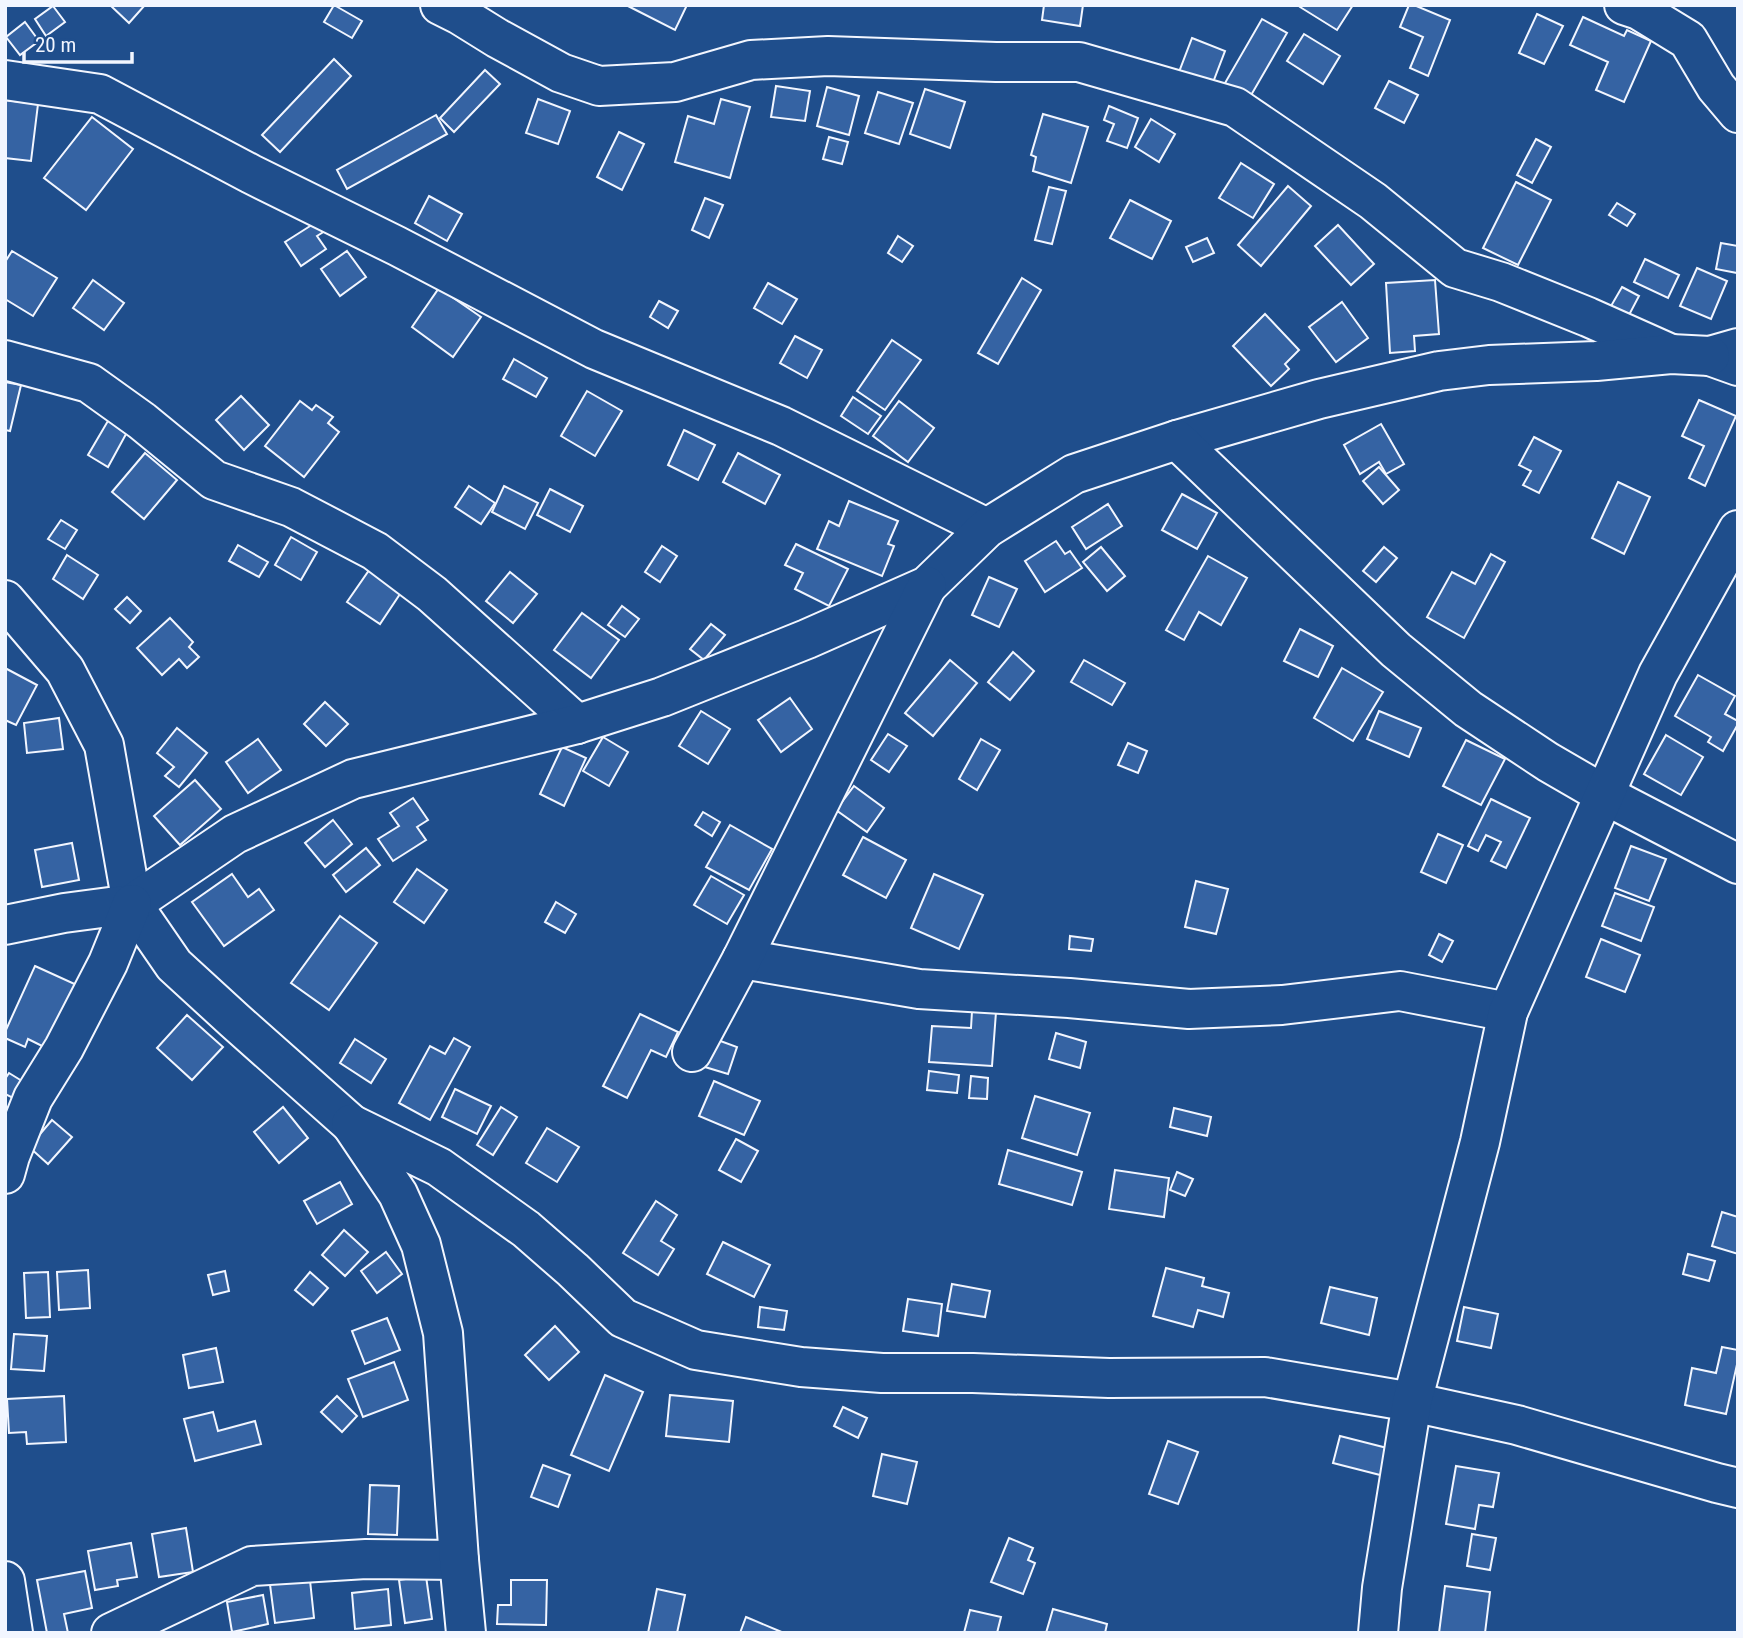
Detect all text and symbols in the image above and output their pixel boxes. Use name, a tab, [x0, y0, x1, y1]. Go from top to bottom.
scale bar	[24, 21, 133, 65]
text: 20 m	[35, 33, 76, 57]

